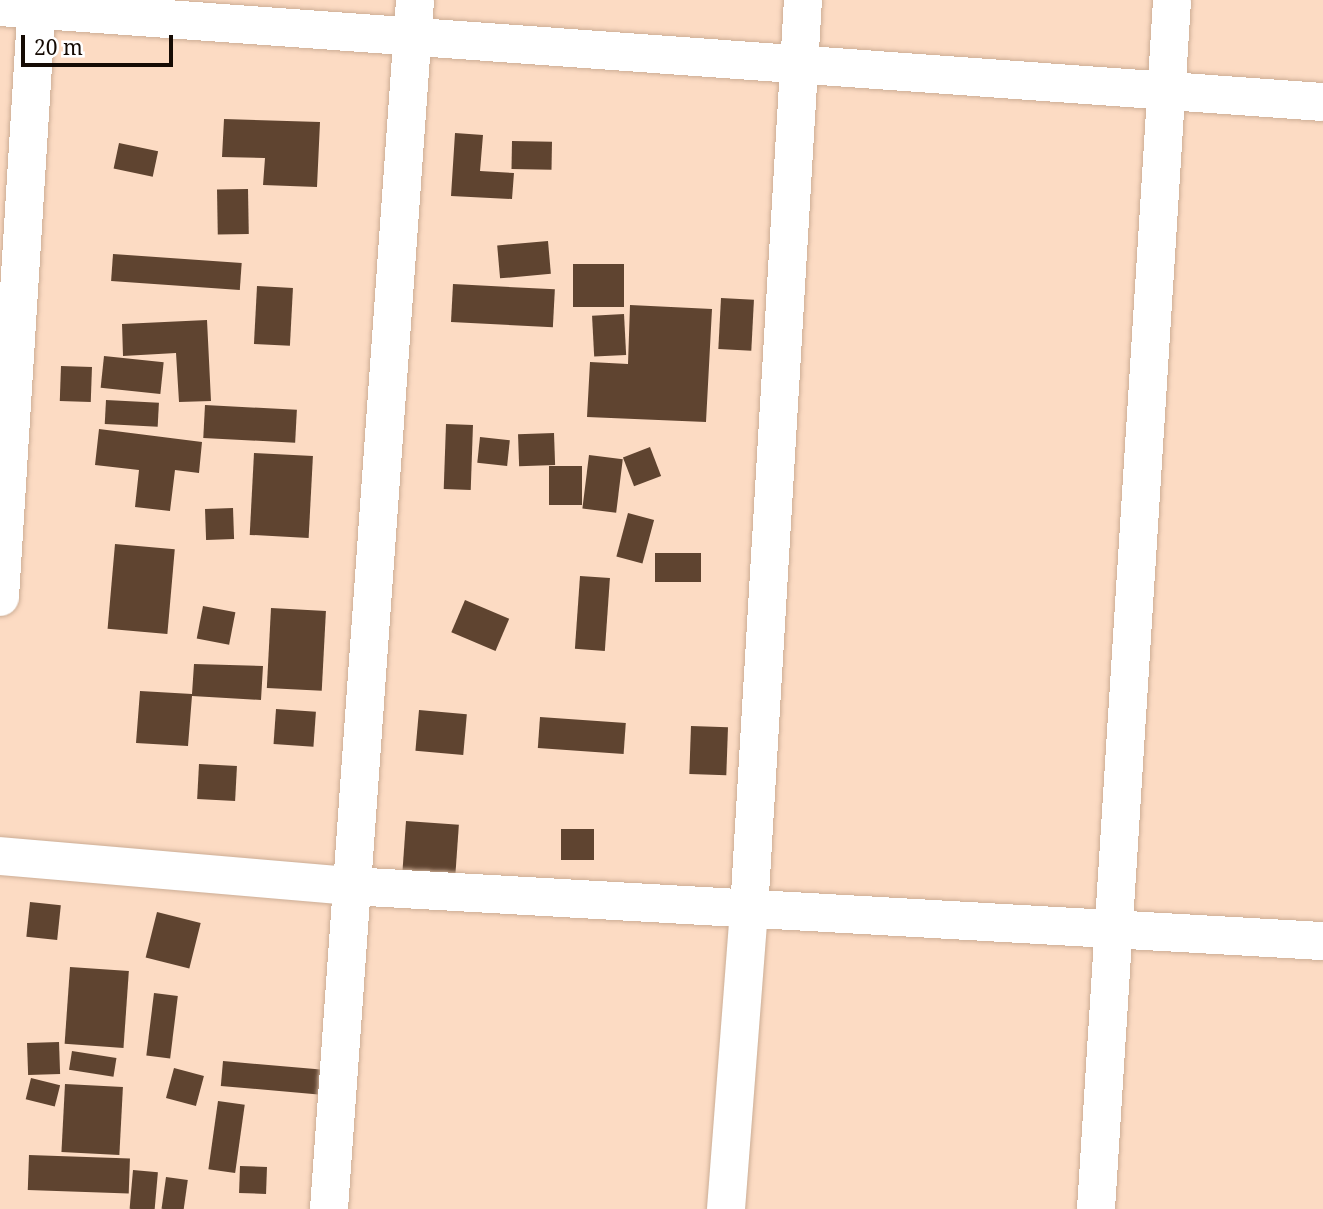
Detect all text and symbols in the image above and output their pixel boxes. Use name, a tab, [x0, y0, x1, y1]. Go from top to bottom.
scale bar	[24, 21, 177, 65]
text: 20 m	[34, 33, 83, 61]

